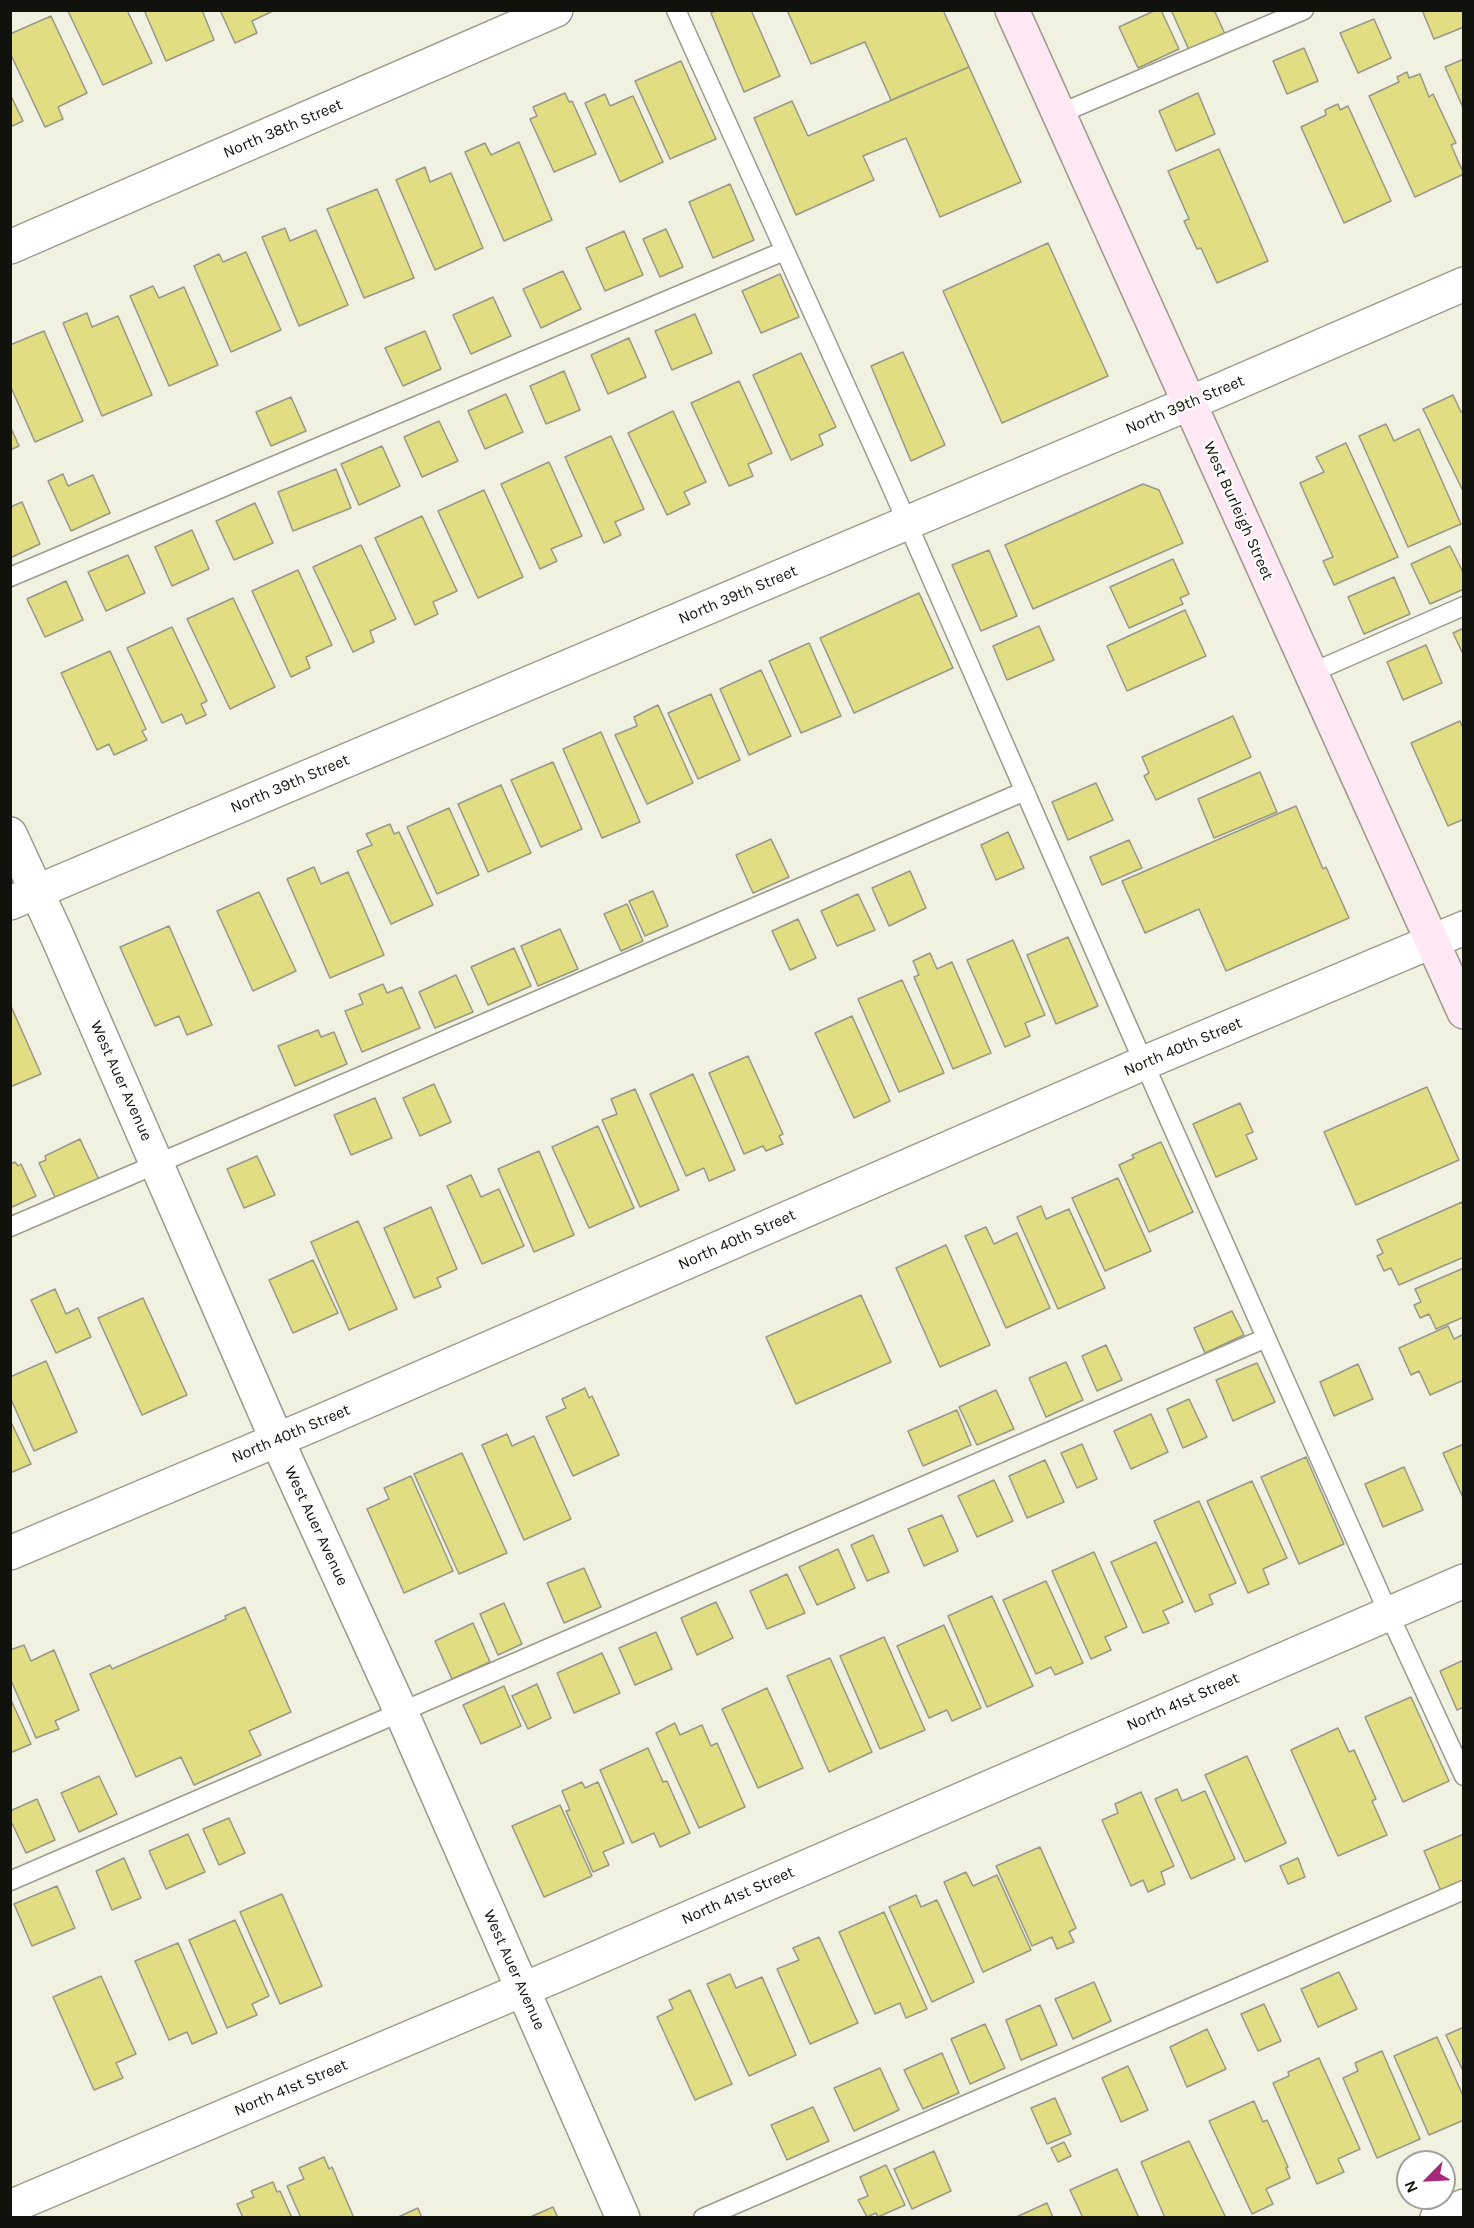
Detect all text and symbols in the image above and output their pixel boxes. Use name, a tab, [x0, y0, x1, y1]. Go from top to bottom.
street label: North 38th Street	[221, 95, 345, 163]
street label: North 39th Street	[1123, 371, 1247, 439]
street label: West Burleigh Street	[1199, 439, 1277, 583]
street label: North 39th Street	[676, 561, 800, 629]
street label: North 39th Street	[228, 750, 352, 818]
street label: North 40th Street	[1121, 1013, 1245, 1081]
street label: West Auer Avenue	[86, 1018, 156, 1144]
street label: North 40th Street	[675, 1205, 799, 1275]
street label: North 40th Street	[229, 1400, 353, 1468]
street label: West Auer Avenue	[280, 1463, 352, 1589]
street label: North 41st Street	[1124, 1669, 1242, 1735]
street label: North 41st Street	[679, 1863, 797, 1929]
street label: West Auer Avenue	[479, 1907, 549, 2033]
street label: North 41st Street	[231, 2055, 351, 2121]
north arrow	[1396, 2150, 1456, 2210]
text: N	[1400, 2178, 1422, 2196]

